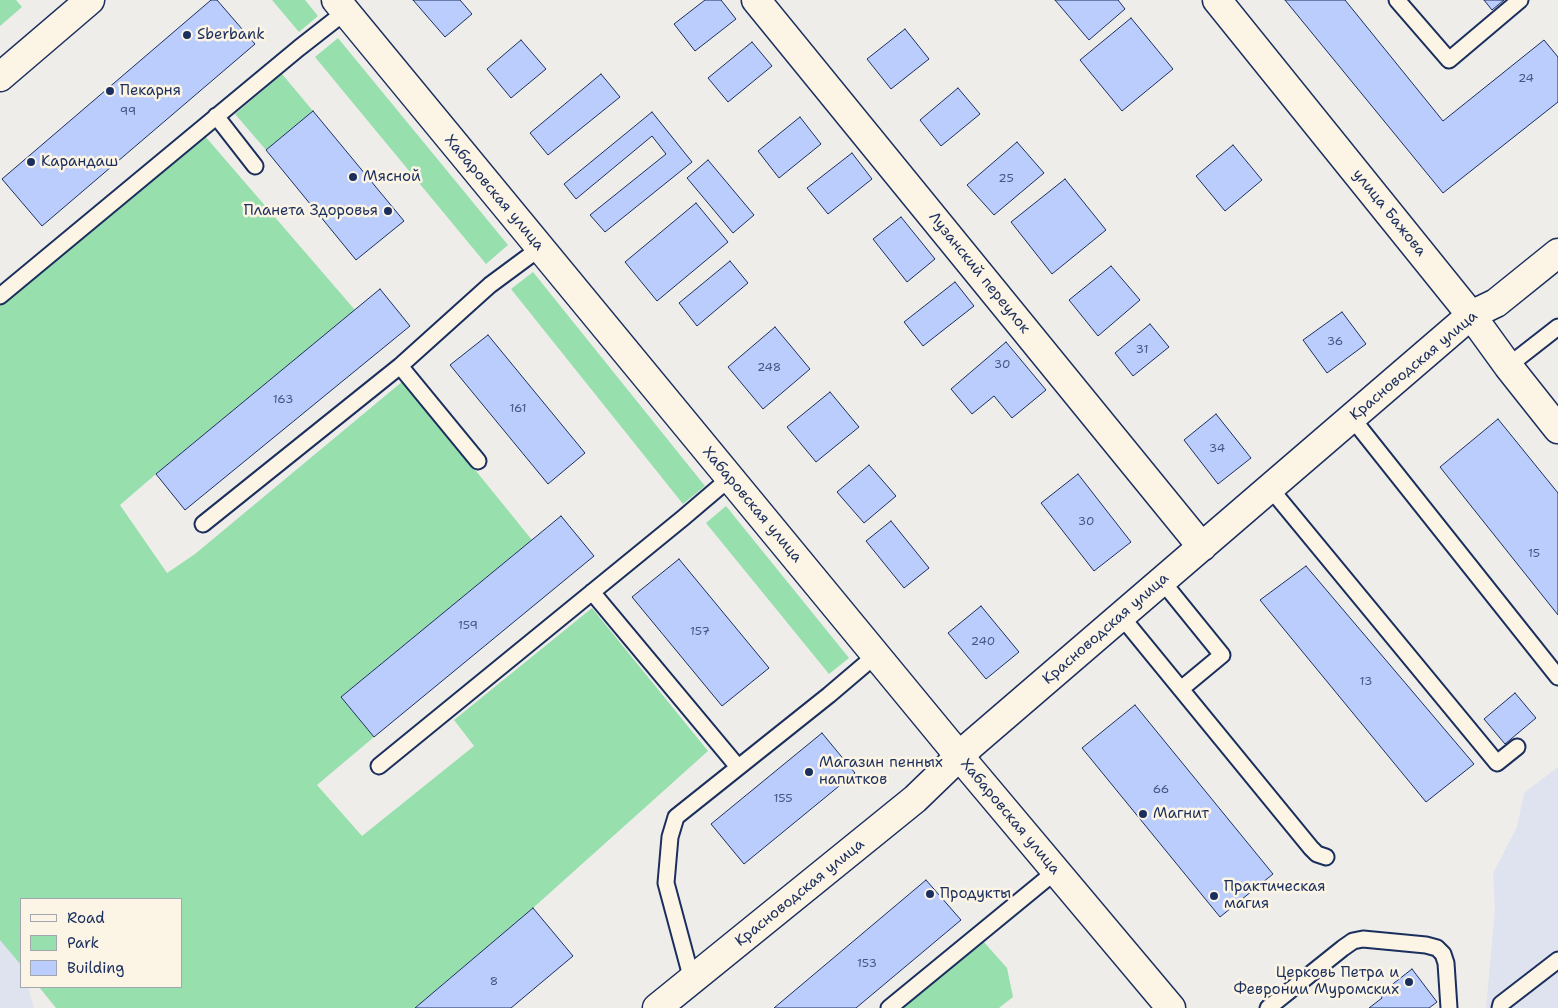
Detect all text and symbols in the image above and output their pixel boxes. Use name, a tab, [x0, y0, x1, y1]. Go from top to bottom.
place label: Sberbank	[197, 26, 265, 44]
marker: Sberbank	[181, 29, 193, 41]
house number: 24	[1518, 72, 1534, 86]
place label: Пекарня	[120, 82, 181, 100]
marker: Пекарня	[104, 85, 116, 97]
house number: 99	[120, 105, 136, 119]
street label: Хабаровская улица	[440, 132, 548, 254]
place label: Карандаш	[41, 153, 118, 171]
marker: Карандаш	[25, 156, 37, 168]
street label: улица Бажова	[1348, 166, 1430, 260]
place label: Мясной	[363, 168, 421, 186]
marker: Мясной	[347, 171, 359, 183]
house number: 25	[998, 172, 1014, 186]
place label: Планета Здоровья	[244, 202, 378, 220]
marker: Планета Здоровья	[382, 205, 394, 217]
street label: Лузанский переулок	[924, 209, 1034, 337]
street label: Красноводская улица	[1347, 307, 1481, 425]
house number: 36	[1327, 335, 1343, 349]
house number: 31	[1136, 343, 1148, 357]
house number: 30	[994, 358, 1010, 372]
house number: 248	[757, 361, 781, 375]
house number: 163	[273, 393, 293, 407]
house number: 161	[509, 402, 527, 416]
house number: 34	[1209, 442, 1225, 456]
street label: Хабаровская улица	[698, 444, 806, 566]
house number: 30	[1078, 515, 1094, 529]
house number: 15	[1528, 547, 1540, 561]
street label: Красноводская улица	[1039, 569, 1173, 689]
house number: 159	[458, 619, 478, 633]
house number: 157	[690, 625, 710, 639]
house number: 240	[971, 635, 995, 649]
house number: 13	[1360, 675, 1372, 689]
place label: Магазин пенных напитков	[819, 754, 943, 789]
street label: Хабаровская улица	[956, 756, 1064, 878]
marker: Магазин пенных напитков	[803, 766, 815, 778]
house number: 66	[1153, 783, 1169, 797]
house number: 155	[773, 792, 793, 806]
place label: Магнит	[1153, 805, 1209, 823]
marker: Магнит	[1137, 808, 1149, 820]
street label: Красноводская улица	[732, 835, 868, 951]
place label: Практическая магия	[1224, 878, 1325, 913]
place label: Продукты	[940, 885, 1011, 903]
marker: Продукты	[924, 888, 936, 900]
marker: Практическая магия	[1208, 890, 1220, 902]
legend	[20, 898, 182, 988]
text: Road	[67, 908, 105, 928]
text: Park	[67, 933, 99, 953]
house number: 153	[857, 957, 877, 971]
text: Building	[67, 958, 124, 978]
place label: Церковь Петра и Февронии Муромских	[1233, 964, 1399, 999]
house number: 8	[490, 975, 498, 989]
marker: Церковь Петра и Февронии Муромских	[1403, 976, 1415, 988]

